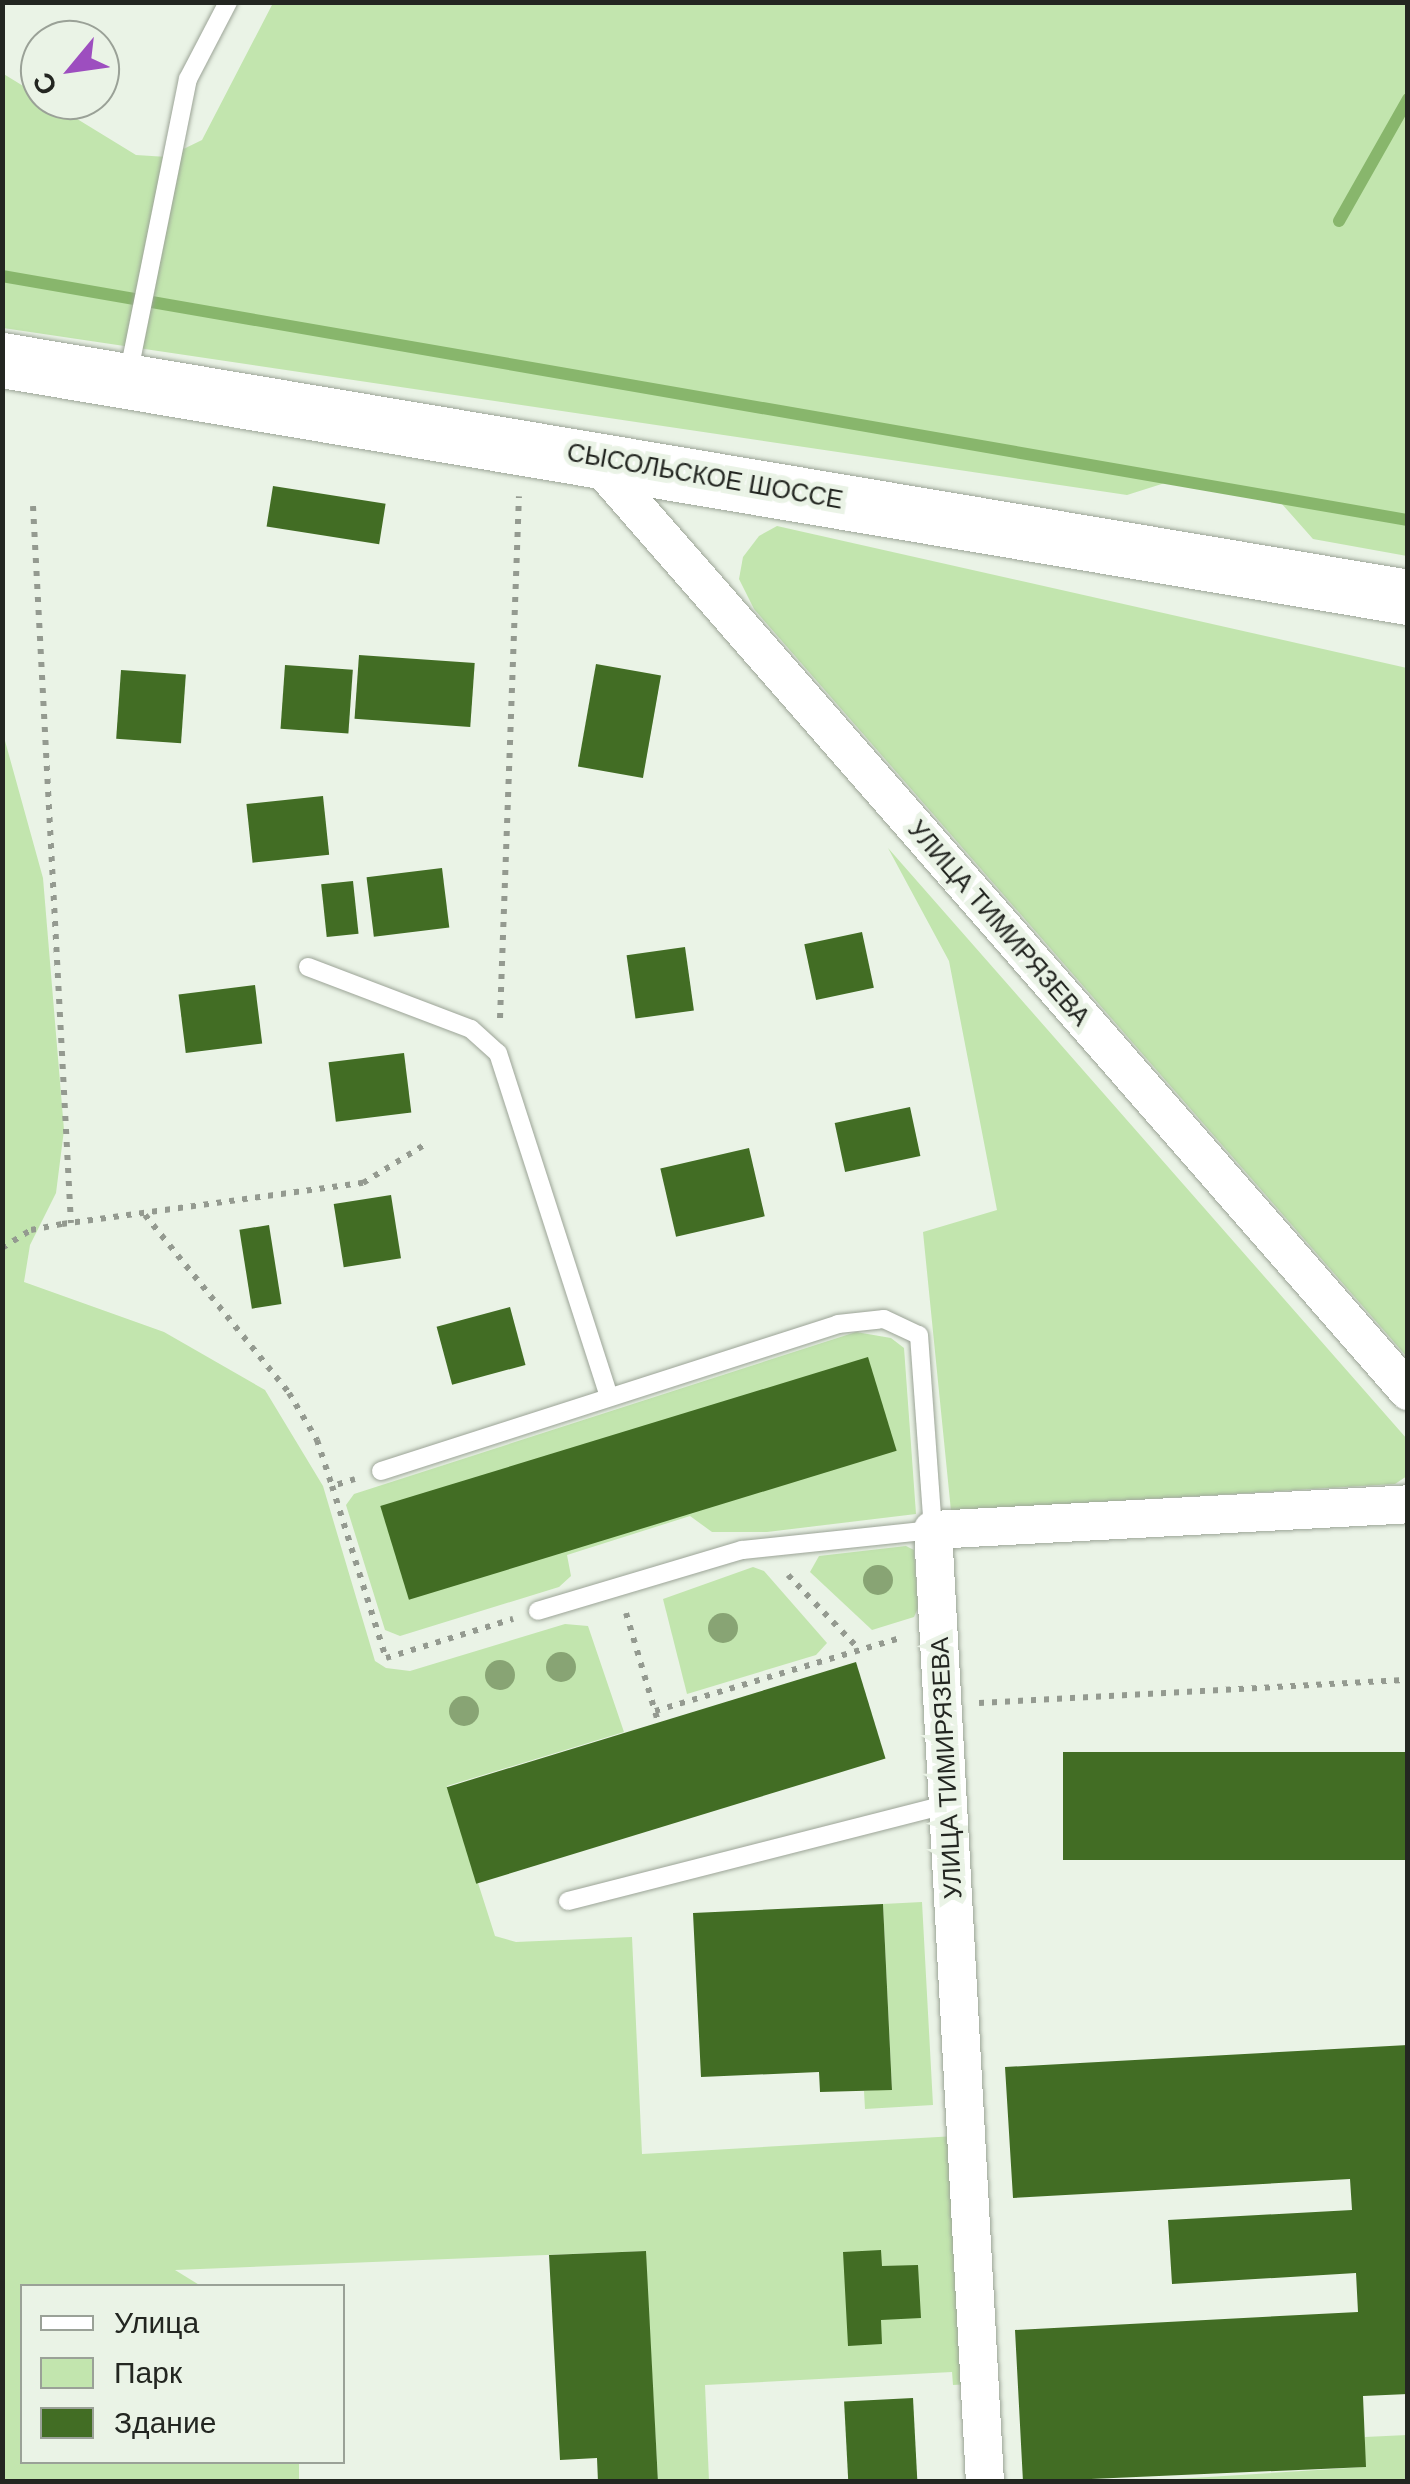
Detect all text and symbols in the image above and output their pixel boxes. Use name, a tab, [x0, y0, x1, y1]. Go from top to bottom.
north arrow	[20, 20, 120, 120]
text: С	[27, 67, 64, 100]
street label: СЫСОЛЬСКОЕ ШОССЕ	[565, 437, 845, 515]
street label: УЛИЦА ТИМИРЯЗЕВА	[902, 814, 1096, 1032]
street label: УЛИЦА ТИМИРЯЗЕВА	[924, 1636, 968, 1900]
legend	[20, 2284, 345, 2464]
text: Улица	[114, 2306, 199, 2339]
text: Парк	[114, 2356, 182, 2389]
text: Здание	[114, 2406, 216, 2439]

